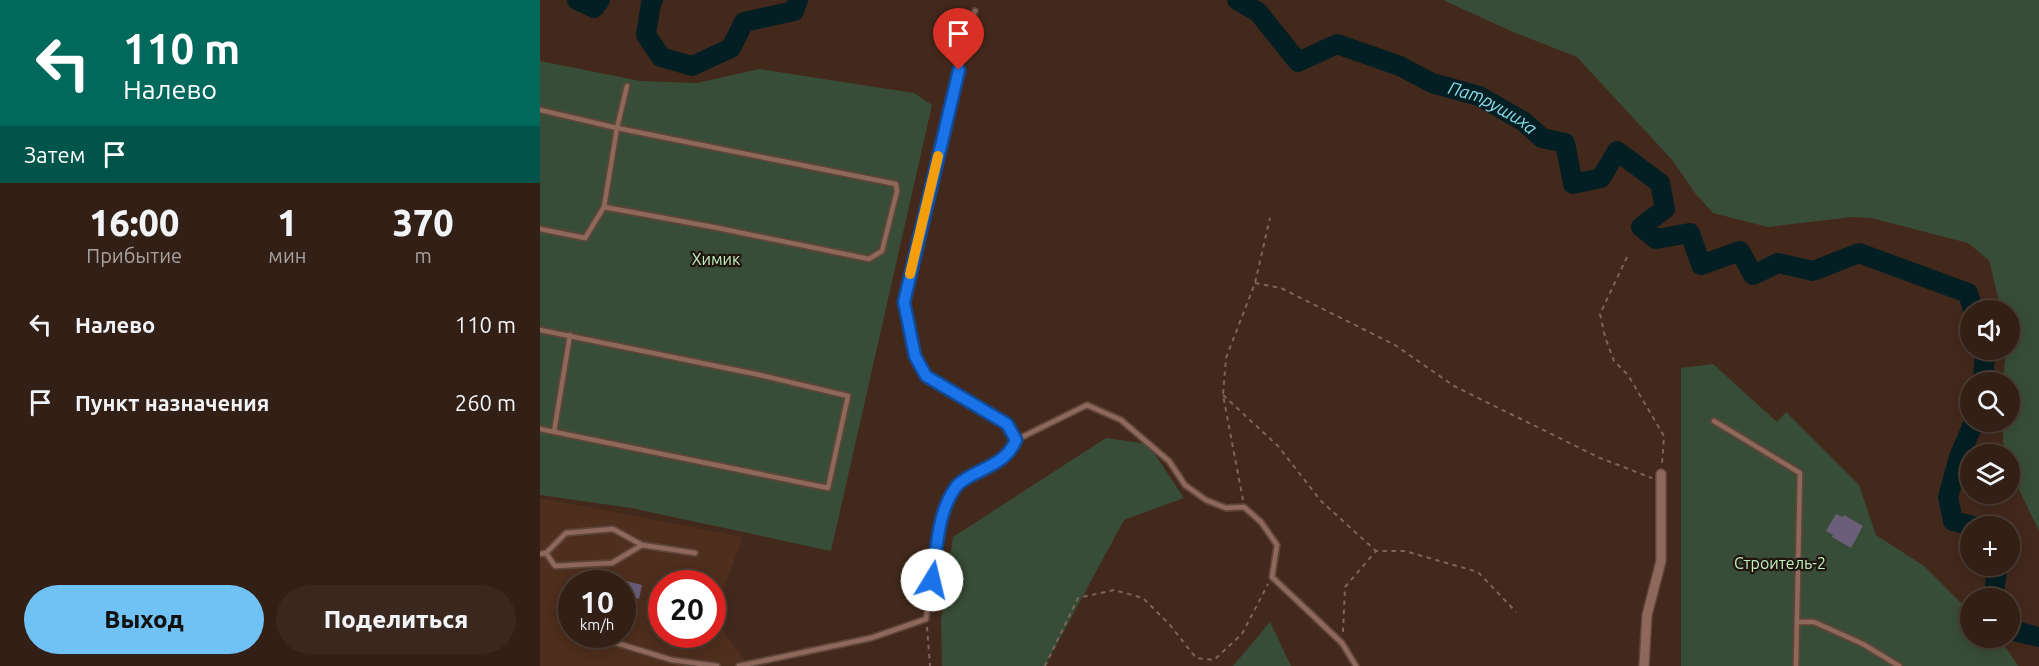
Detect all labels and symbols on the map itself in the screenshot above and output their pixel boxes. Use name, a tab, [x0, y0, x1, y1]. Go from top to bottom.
pin	[933, 8, 984, 70]
water label: Патрушиха	[1446, 77, 1542, 138]
park label: Химик	[692, 250, 740, 268]
position arrow	[900, 548, 964, 612]
park label: Строитель-2	[1734, 554, 1826, 572]
speed limit sign: 20	[648, 570, 726, 648]

